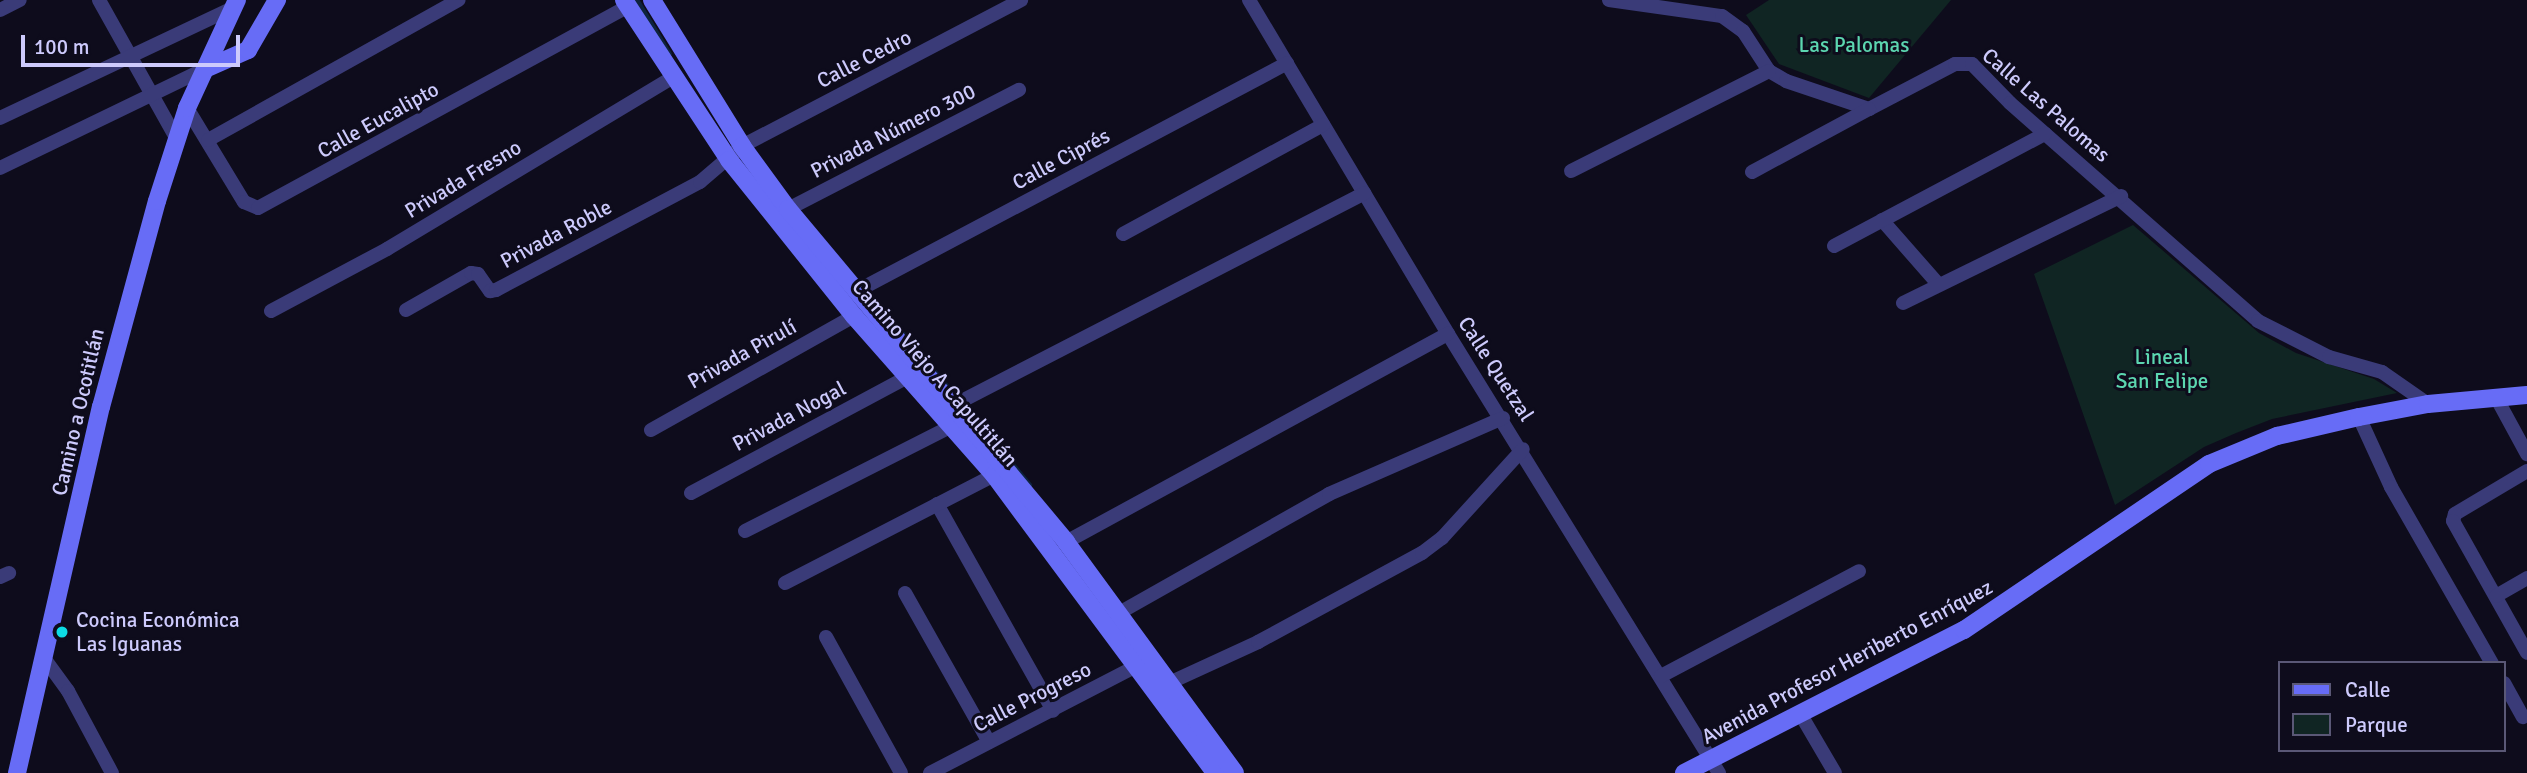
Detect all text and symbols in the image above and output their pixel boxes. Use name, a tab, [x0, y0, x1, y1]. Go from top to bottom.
scale bar	[24, 21, 243, 65]
street label: Calle Cedro	[813, 24, 915, 94]
park label: Las Palomas	[1799, 32, 1909, 58]
text: 100 m	[34, 34, 89, 60]
street label: Calle Las Palomas	[1977, 43, 2115, 167]
street label: Calle Eucalipto	[313, 76, 443, 164]
street label: Privada Número 300	[806, 79, 980, 183]
street label: Calle Ciprés	[1008, 123, 1114, 195]
street label: Privada Fresno	[400, 134, 526, 224]
street label: Privada Roble	[496, 194, 616, 274]
street label: Camino Viejo A Capultitlán	[847, 274, 1023, 472]
street label: Calle Quetzal	[1453, 312, 1539, 426]
street label: Privada Pirulí	[683, 314, 801, 394]
street label: Camino a Ocotitlán	[46, 326, 110, 498]
park label: Lineal San Felipe	[2116, 344, 2208, 394]
street label: Privada Nogal	[728, 376, 850, 456]
street label: Avenida Profesor Heriberto Enríquez	[1697, 574, 1997, 750]
place label: Cocina Económica Las Iguanas	[76, 607, 240, 657]
marker: Cocina Económica Las Iguanas	[54, 624, 70, 640]
street label: Calle Progreso	[969, 656, 1095, 738]
legend	[2278, 661, 2506, 752]
text: Calle	[2345, 677, 2391, 703]
text: Parque	[2345, 712, 2408, 738]

